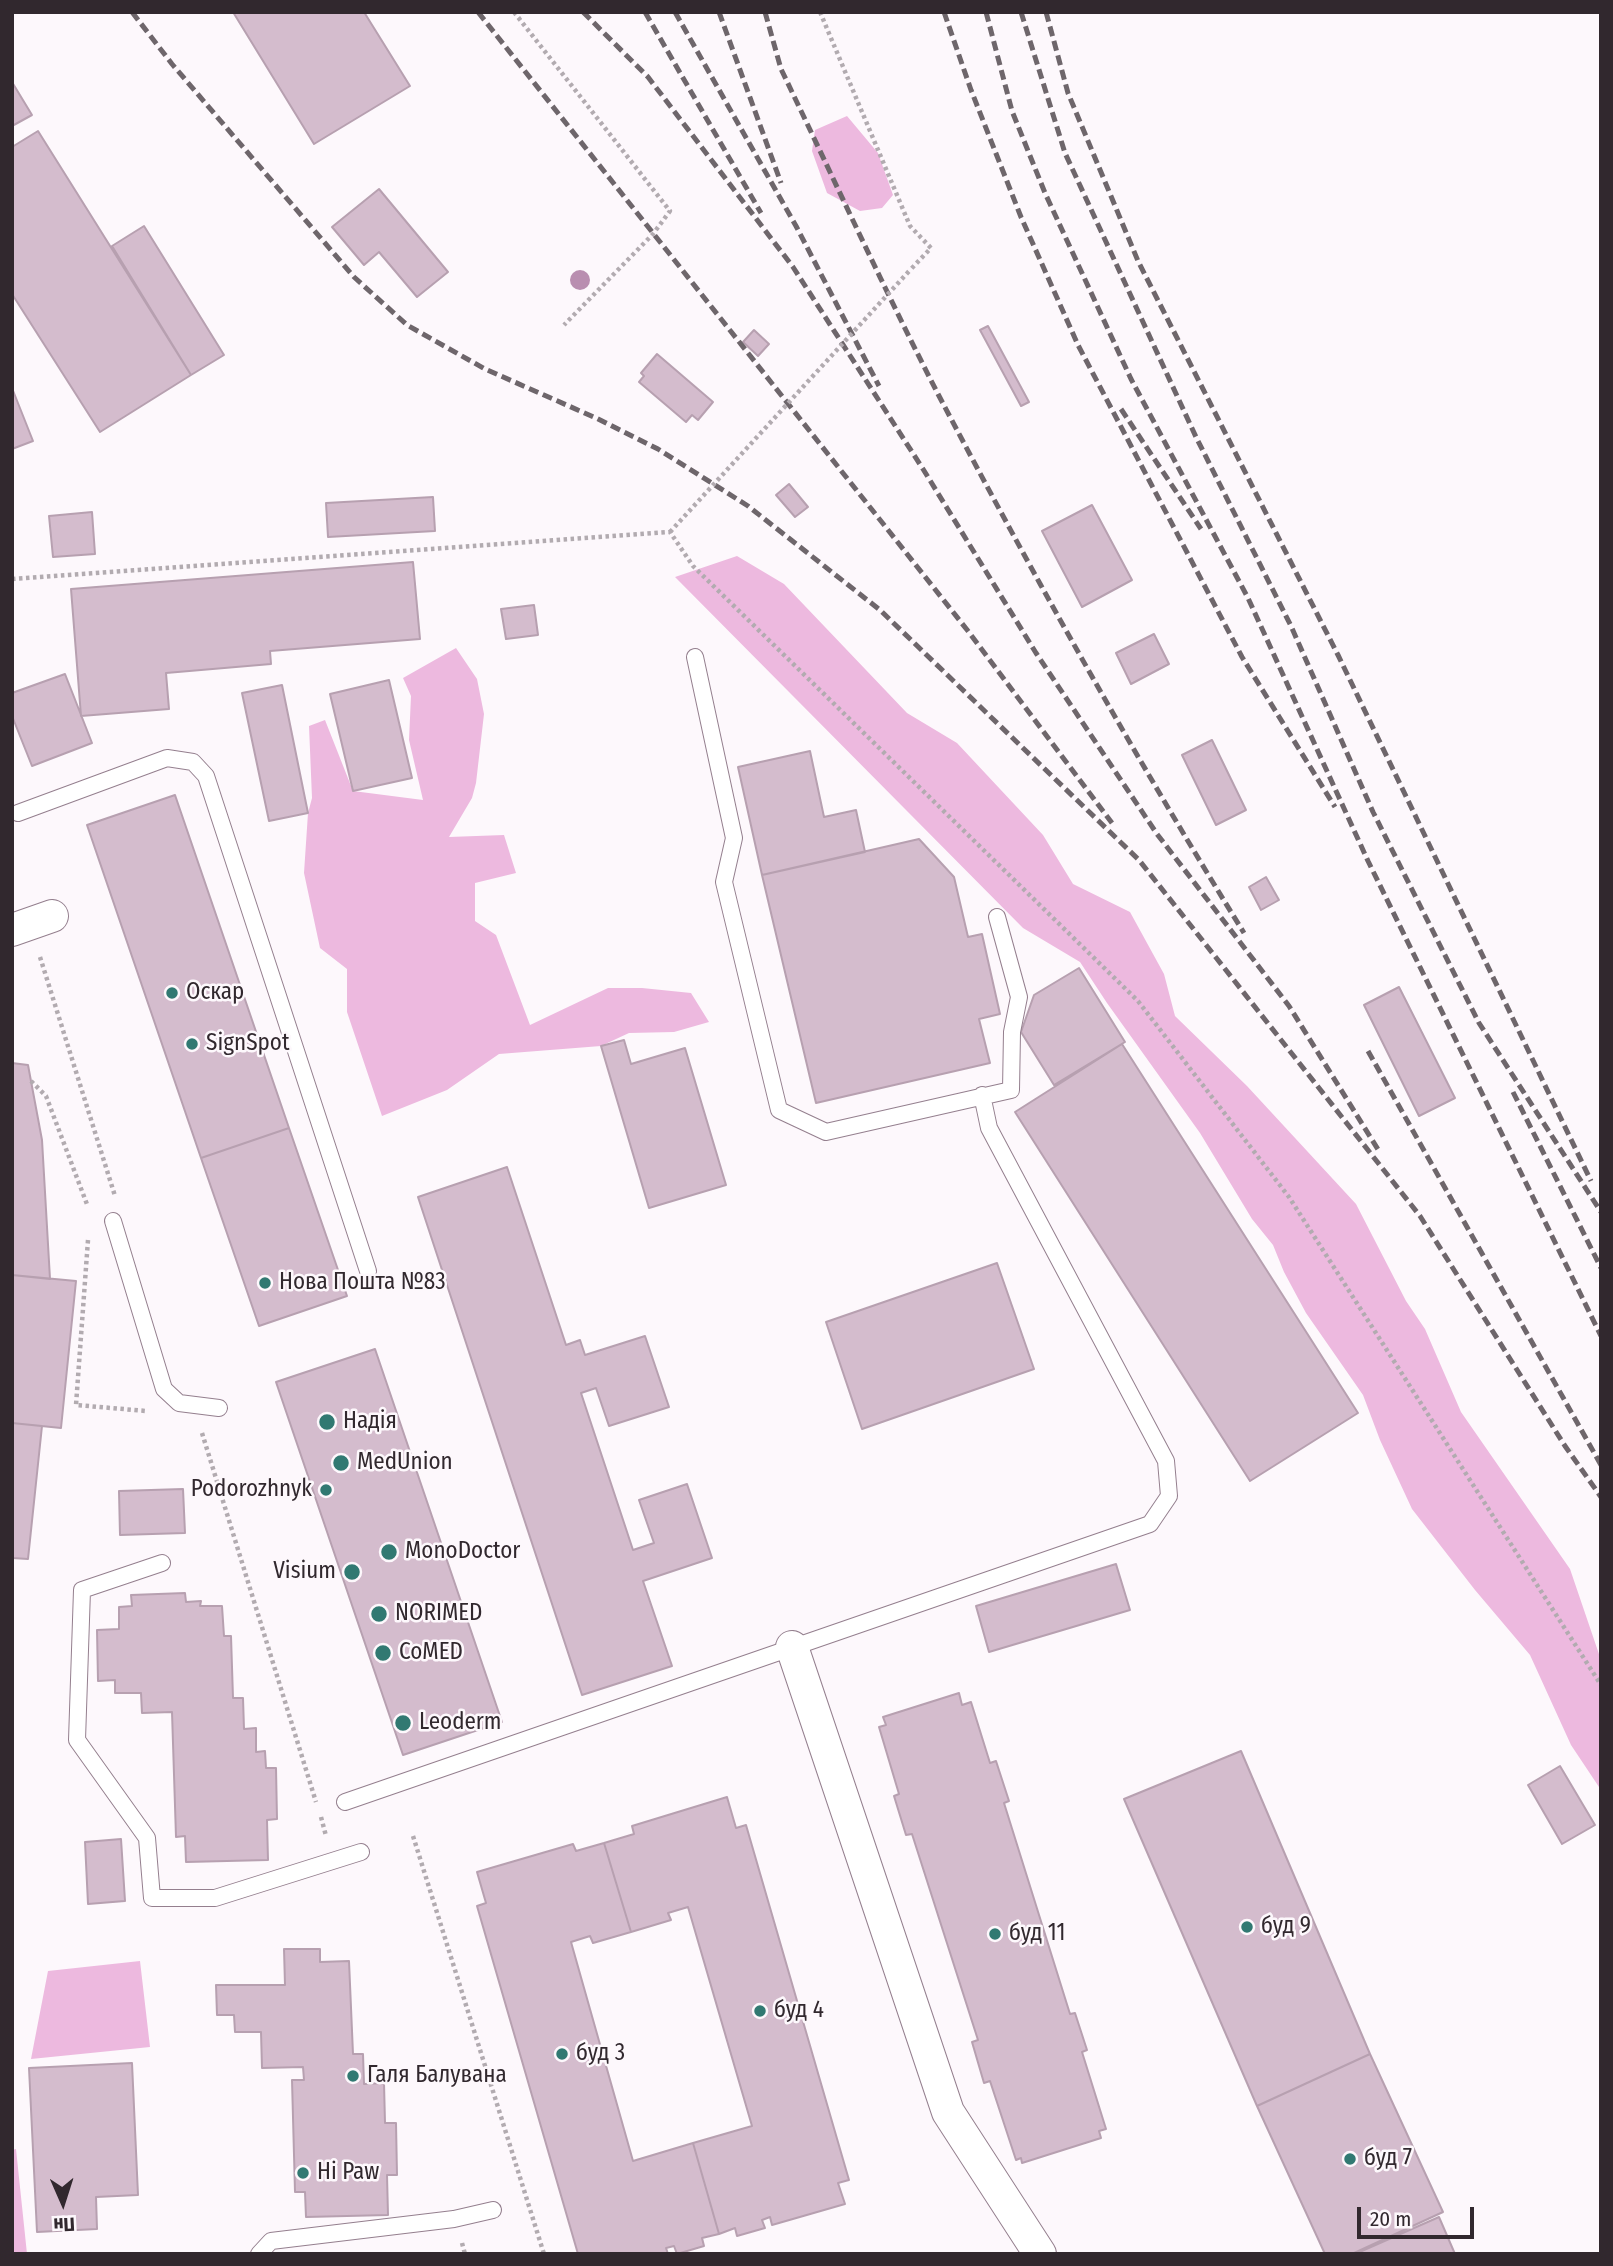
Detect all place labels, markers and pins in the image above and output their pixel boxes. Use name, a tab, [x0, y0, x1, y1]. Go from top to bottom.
place label: Оскар	[186, 979, 244, 1007]
marker: Оскар	[164, 985, 180, 1001]
place label: SignSpot	[206, 1030, 289, 1058]
marker: SignSpot	[184, 1036, 200, 1052]
place label: Нова Пошта №83	[279, 1269, 446, 1297]
marker: Нова Пошта №83	[257, 1275, 273, 1291]
place label: Надія	[343, 1408, 397, 1436]
marker: Надія	[317, 1412, 337, 1432]
place label: MedUnion	[357, 1449, 453, 1477]
marker: MedUnion	[331, 1453, 351, 1473]
place label: Podorozhnyk	[191, 1476, 312, 1504]
marker: Podorozhnyk	[318, 1482, 334, 1498]
place label: MonoDoctor	[405, 1538, 520, 1566]
marker: MonoDoctor	[379, 1542, 399, 1562]
place label: Visium	[273, 1558, 336, 1586]
marker: Visium	[342, 1562, 362, 1582]
place label: NORIMED	[395, 1600, 482, 1628]
marker: NORIMED	[369, 1604, 389, 1624]
place label: CoMED	[399, 1639, 463, 1667]
marker: CoMED	[373, 1643, 393, 1663]
place label: Leoderm	[419, 1709, 502, 1737]
marker: Leoderm	[393, 1713, 413, 1733]
place label: буд 9	[1261, 1913, 1311, 1941]
marker: буд 9	[1239, 1919, 1255, 1935]
place label: буд 11	[1009, 1920, 1065, 1948]
marker: буд 11	[987, 1926, 1003, 1942]
place label: буд 4	[774, 1997, 824, 2025]
marker: буд 4	[752, 2003, 768, 2019]
place label: буд 3	[576, 2040, 625, 2068]
marker: буд 3	[554, 2046, 570, 2062]
place label: Галя Балувана	[367, 2062, 507, 2090]
marker: Галя Балувана	[345, 2068, 361, 2084]
place label: буд 7	[1364, 2145, 1412, 2173]
marker: буд 7	[1342, 2151, 1358, 2167]
place label: Hi Paw	[317, 2159, 379, 2187]
marker: Hi Paw	[295, 2165, 311, 2181]

